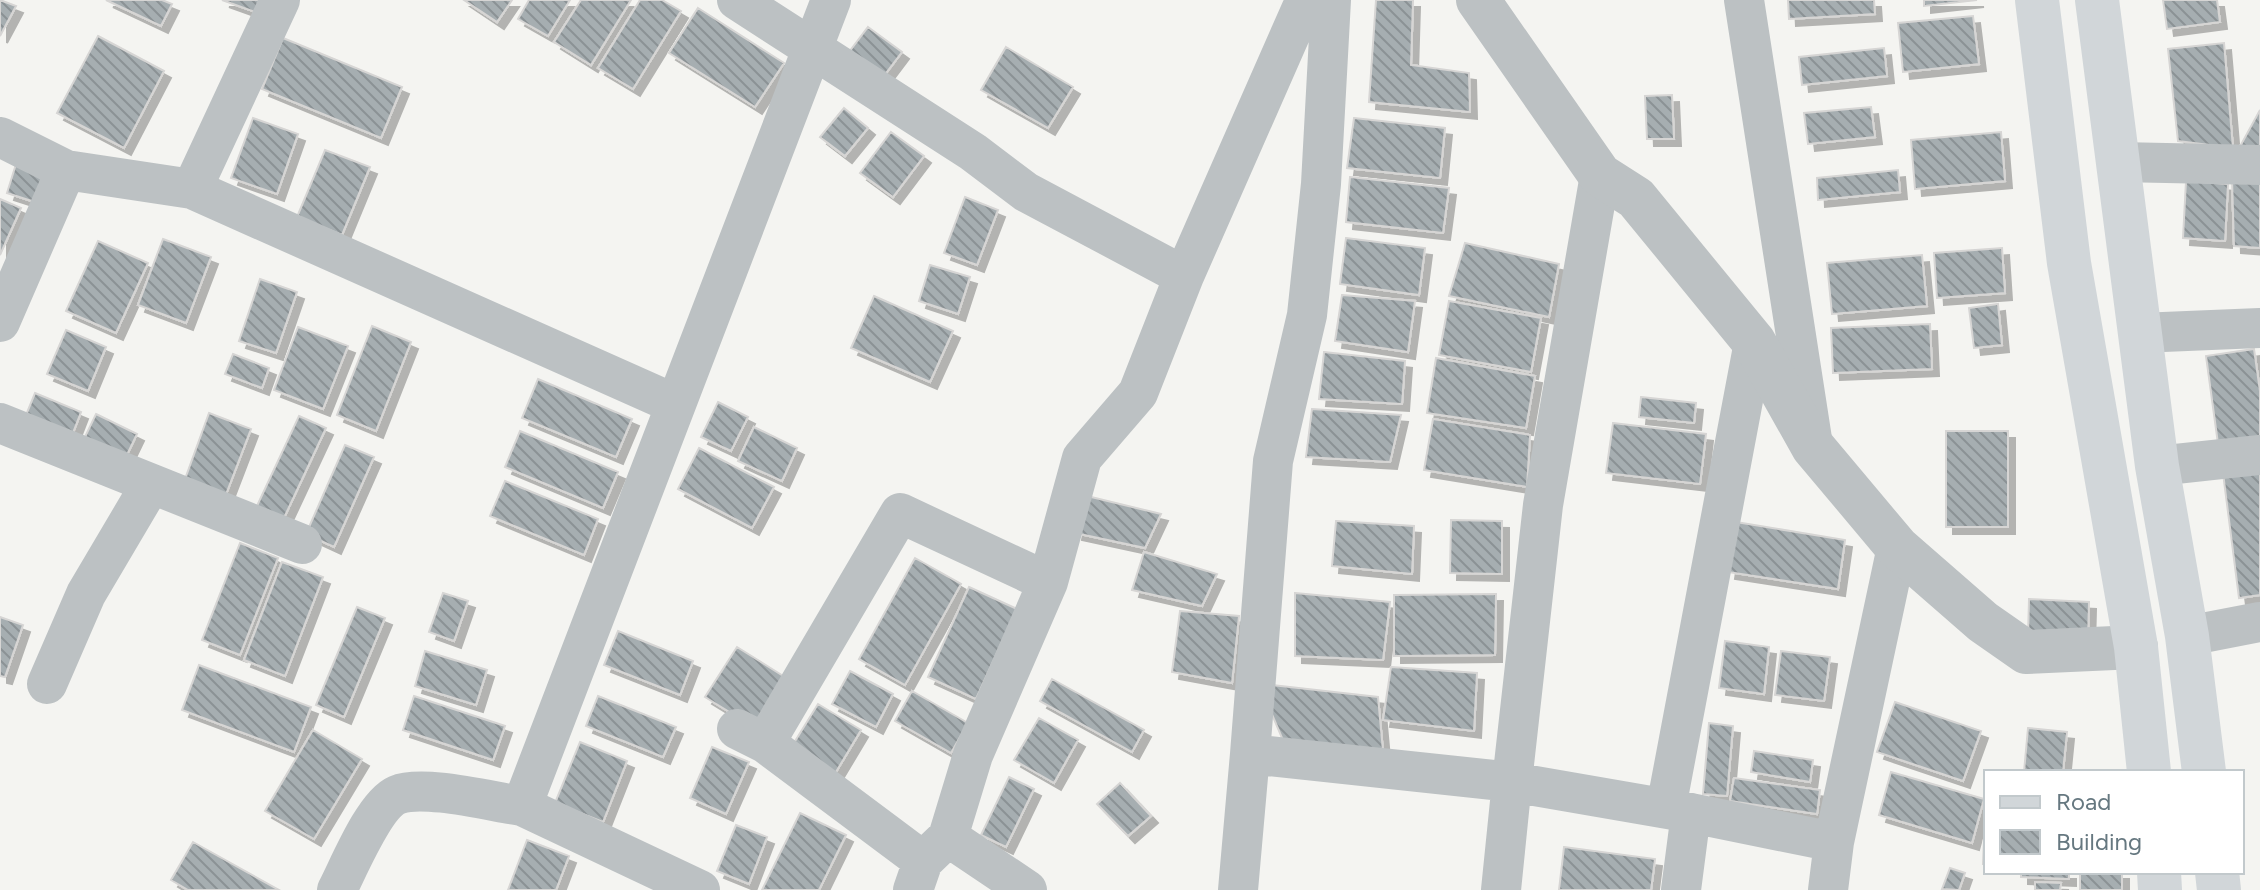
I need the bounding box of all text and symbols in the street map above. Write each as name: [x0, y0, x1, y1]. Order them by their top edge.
legend: [1984, 770, 2244, 874]
text: Road: [2056, 787, 2111, 816]
text: Building: [2056, 827, 2142, 856]

